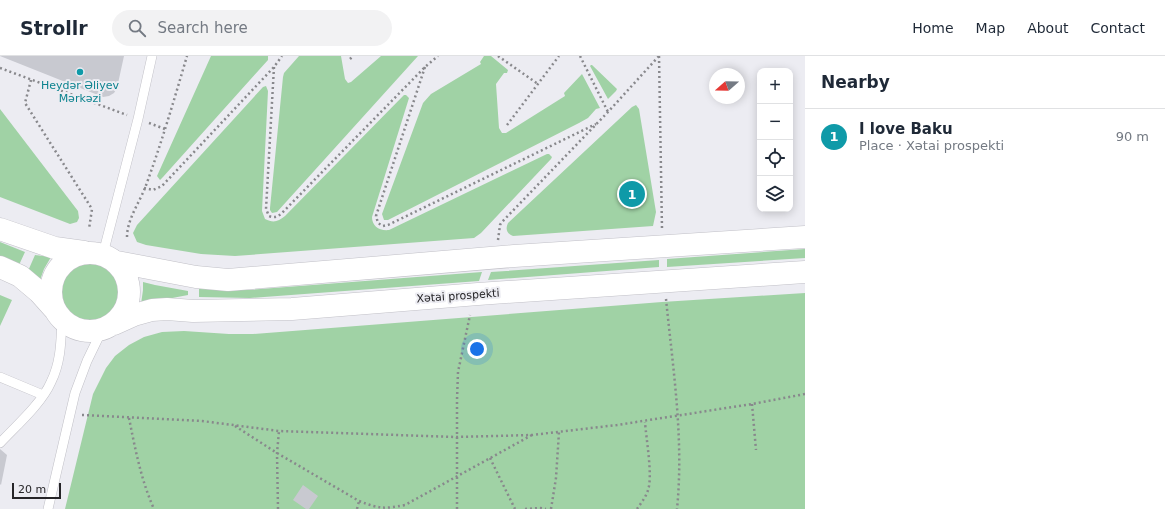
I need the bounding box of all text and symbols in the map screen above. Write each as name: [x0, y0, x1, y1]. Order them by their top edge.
search box: [112, 10, 392, 46]
text: Strollr: [20, 17, 88, 39]
icon: search: [126, 17, 148, 39]
text: Search here: [158, 19, 248, 37]
text: Home: [912, 20, 954, 36]
text: Map: [976, 20, 1005, 36]
text: About: [1027, 20, 1069, 36]
text: Contact: [1091, 20, 1145, 36]
marker: Heydər Əliyev Mərkəzi: [75, 67, 85, 77]
north arrow: [709, 68, 745, 104]
map controls: [757, 68, 793, 212]
button: +: [757, 68, 793, 104]
text: Nearby: [821, 72, 890, 92]
place label: Heydər Əliyev Mərkəzi: [41, 79, 119, 105]
button: −: [757, 104, 793, 140]
text: I love Baku: [859, 120, 953, 138]
text: 1: [829, 129, 839, 144]
text: 90 m: [1116, 129, 1149, 144]
text: Place · Xətai prospekti: [859, 138, 1004, 153]
button: locate: [757, 140, 793, 176]
button: layers: [757, 176, 793, 212]
pin: 1: [619, 179, 645, 209]
street label: Xətai prospekti: [416, 287, 500, 305]
your location: [467, 339, 487, 359]
scale bar: [12, 481, 61, 500]
text: 20 m: [18, 483, 46, 496]

